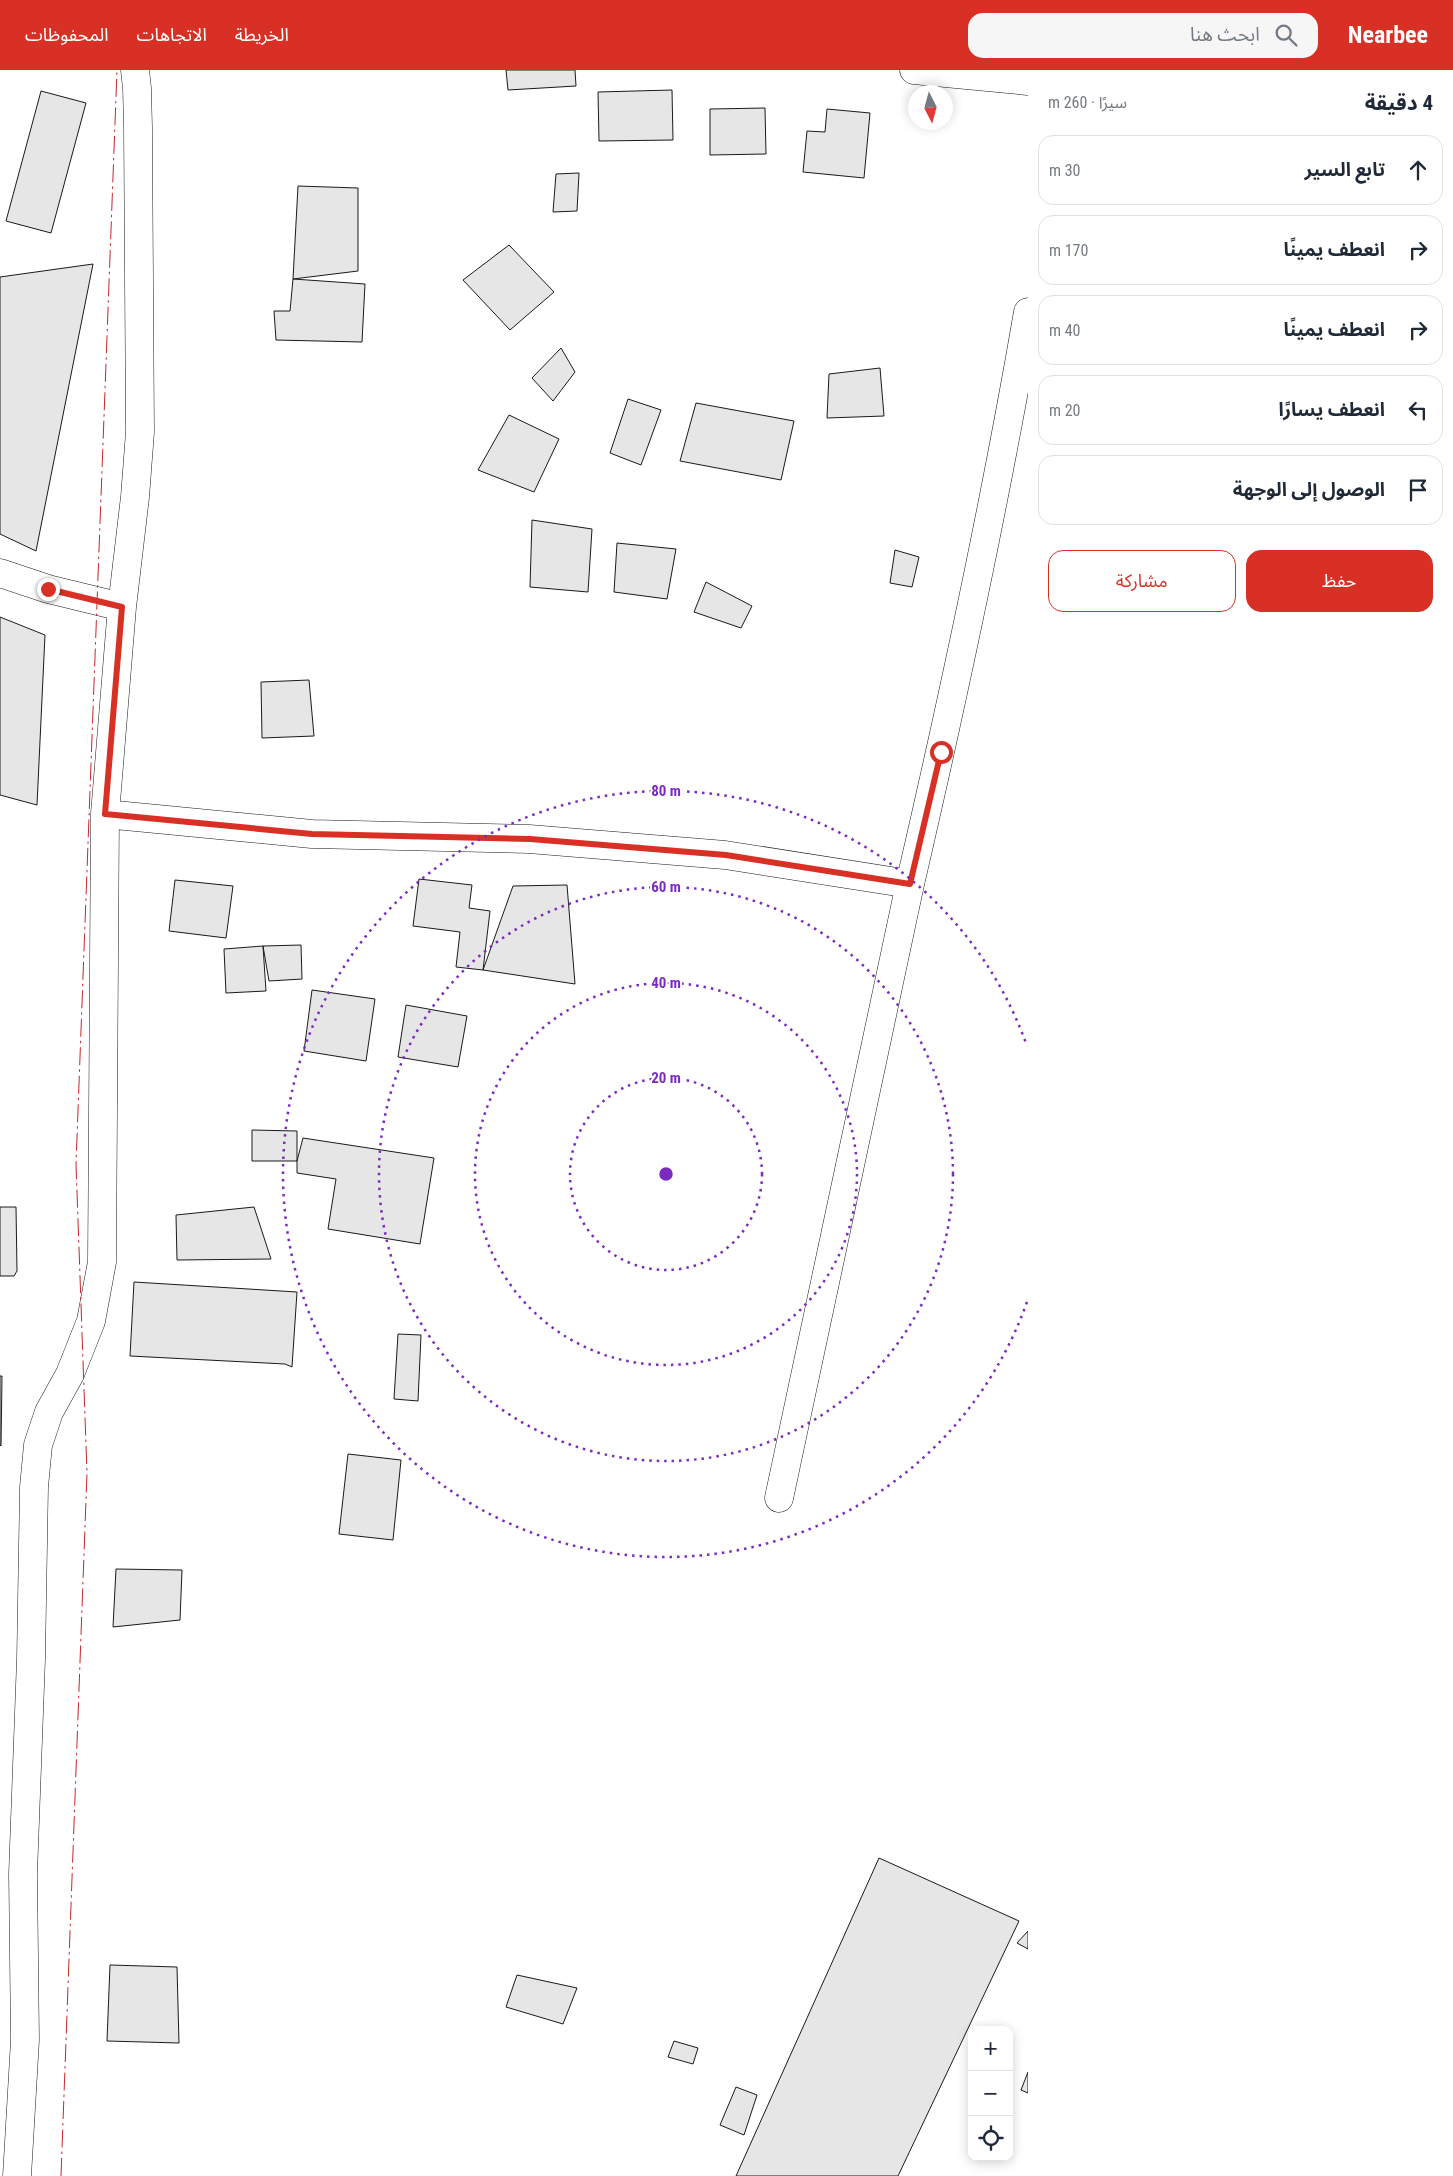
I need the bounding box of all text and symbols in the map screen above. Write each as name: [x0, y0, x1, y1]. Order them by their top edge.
search box: [968, 13, 1318, 58]
icon: search: [1272, 21, 1300, 49]
text: Nearbee: [1348, 21, 1428, 49]
text: ابحث هنا: [1190, 23, 1260, 46]
text: المحفوظات: [25, 24, 109, 45]
text: الاتجاهات: [137, 24, 207, 45]
text: الخريطة: [235, 24, 289, 45]
north arrow: [908, 85, 953, 130]
text: 4 دقيقة: [1365, 91, 1433, 115]
text: سيرًا · 260 m: [1048, 93, 1127, 112]
icon: ahead: [1404, 156, 1432, 184]
text: تابع السير: [1304, 158, 1385, 181]
text: 30 m: [1049, 161, 1081, 180]
icon: right: [1404, 236, 1432, 264]
text: انعطف يمينًا: [1283, 238, 1385, 261]
text: 170 m: [1049, 241, 1088, 260]
icon: right: [1404, 316, 1432, 344]
text: انعطف يمينًا: [1283, 318, 1385, 341]
text: 40 m: [1049, 321, 1081, 340]
icon: left: [1404, 396, 1432, 424]
text: انعطف يسارًا: [1279, 398, 1385, 421]
text: 20 m: [1049, 401, 1081, 420]
icon: arrive: [1404, 476, 1432, 504]
text: الوصول إلى الوجهة: [1233, 478, 1385, 501]
button: مشاركة: [1048, 550, 1236, 612]
button: حفظ: [1246, 550, 1433, 612]
route end: [37, 578, 60, 601]
route start: [930, 741, 953, 764]
text: 80 m: [651, 782, 681, 800]
text: 60 m: [651, 878, 681, 896]
text: 40 m: [651, 974, 681, 992]
text: 20 m: [651, 1069, 681, 1087]
centre of rings: [657, 1165, 675, 1183]
map controls: [968, 2026, 1013, 2161]
button: +: [968, 2026, 1013, 2071]
button: −: [968, 2071, 1013, 2116]
button: locate: [968, 2116, 1013, 2161]

